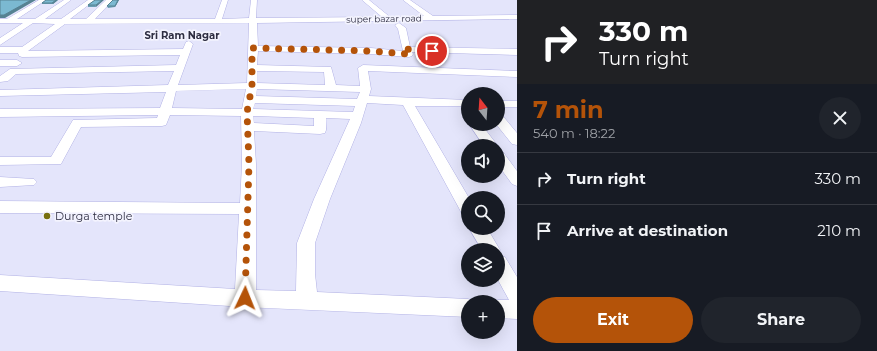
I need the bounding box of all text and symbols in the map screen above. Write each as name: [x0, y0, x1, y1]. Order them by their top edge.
street label: super bazar road: [346, 12, 422, 25]
text: 330 m: [599, 14, 688, 48]
icon: right: [533, 16, 585, 68]
district label: Sri Ram Nagar: [144, 29, 220, 42]
pin: [415, 34, 449, 68]
icon: arrive: [421, 40, 443, 62]
text: Turn right: [599, 48, 689, 70]
north arrow: [461, 87, 505, 131]
map controls: [461, 87, 505, 339]
text: 7 min: [533, 95, 604, 124]
button: close: [819, 97, 861, 139]
text: 540 m · 18:22: [533, 125, 615, 141]
button: sound: [461, 139, 505, 183]
icon: right: [533, 168, 555, 190]
text: Turn right: [567, 169, 646, 188]
text: 330 m: [814, 169, 861, 188]
button: search: [461, 191, 505, 235]
place label: Durga temple: [55, 209, 133, 223]
marker: Durga temple: [42, 211, 52, 221]
icon: arrive: [533, 220, 555, 242]
text: Arrive at destination: [567, 221, 728, 240]
text: 210 m: [817, 221, 861, 240]
button: layers: [461, 243, 505, 287]
position arrow: [224, 277, 266, 319]
button: +: [461, 295, 505, 339]
button: Exit: [533, 297, 693, 343]
button: Share: [701, 297, 861, 343]

